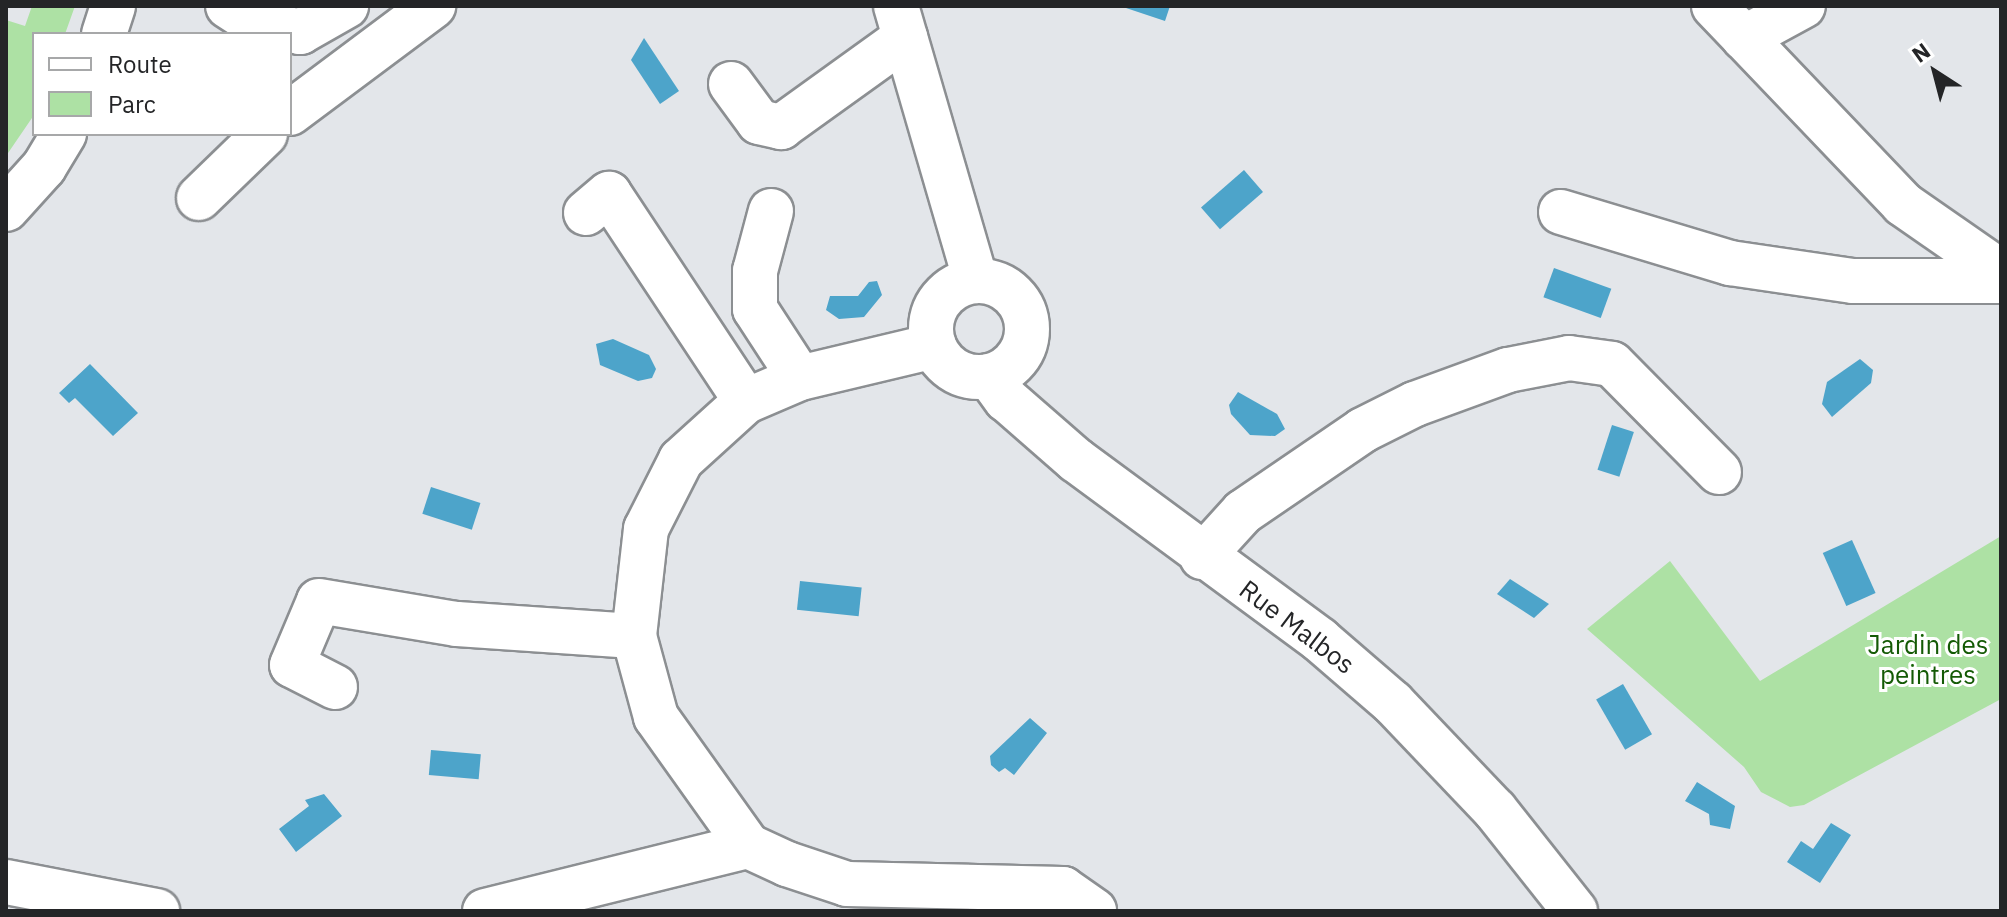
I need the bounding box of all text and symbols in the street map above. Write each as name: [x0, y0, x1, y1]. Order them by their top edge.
legend: [32, 32, 292, 136]
north arrow: [1895, 32, 1975, 112]
text: N: [1906, 36, 1936, 69]
text: Route: [108, 48, 172, 80]
text: Parc: [108, 88, 156, 120]
street label: Rue Malbos: [1233, 574, 1361, 680]
park label: Jardin des peintres: [1867, 629, 1989, 690]

